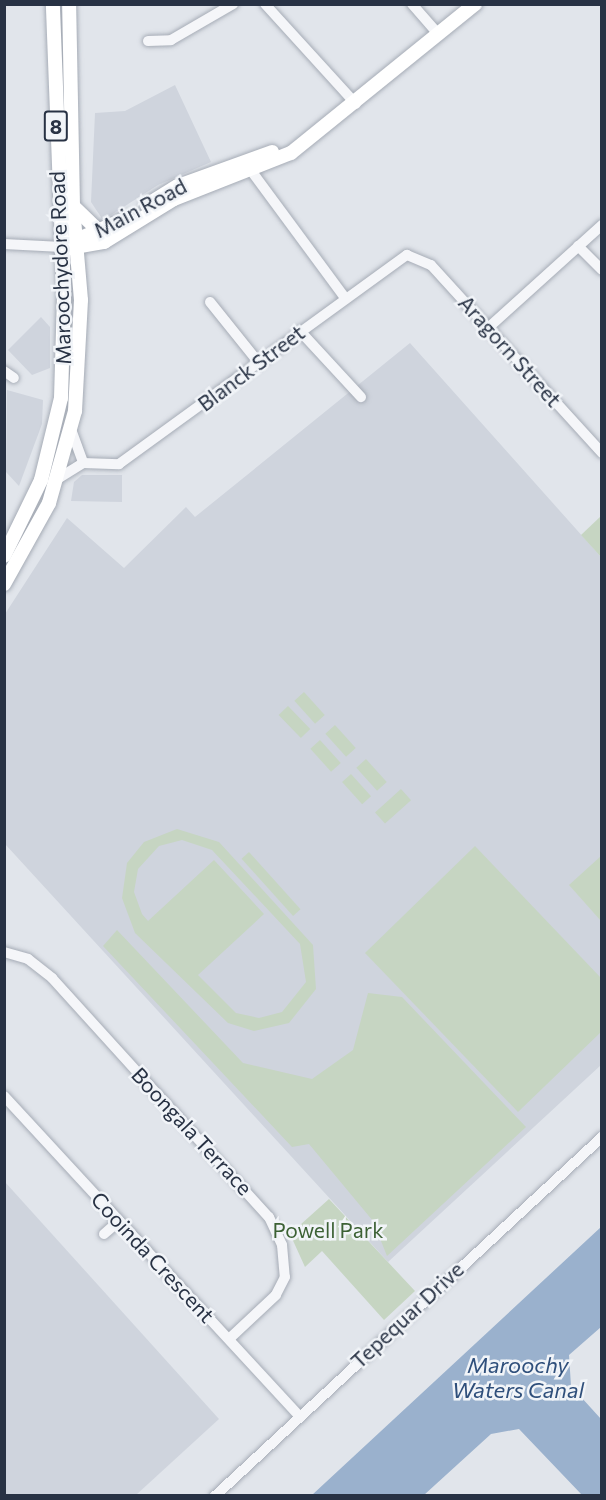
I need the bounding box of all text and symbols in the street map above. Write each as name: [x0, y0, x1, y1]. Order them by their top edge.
road number: 8: [42, 109, 70, 143]
street label: Maroochydore Road: [44, 171, 76, 365]
street label: Main Road: [89, 173, 191, 243]
street label: Aragorn Street: [453, 290, 567, 412]
street label: Blanck Street: [193, 320, 309, 416]
street label: Boongala Terrace: [126, 1062, 258, 1200]
street label: Cooinda Crescent: [86, 1187, 220, 1327]
park label: Powell Park: [272, 1217, 384, 1243]
street label: Tepequar Drive: [346, 1256, 468, 1374]
water label: Maroochy Waters Canal: [452, 1351, 584, 1402]

